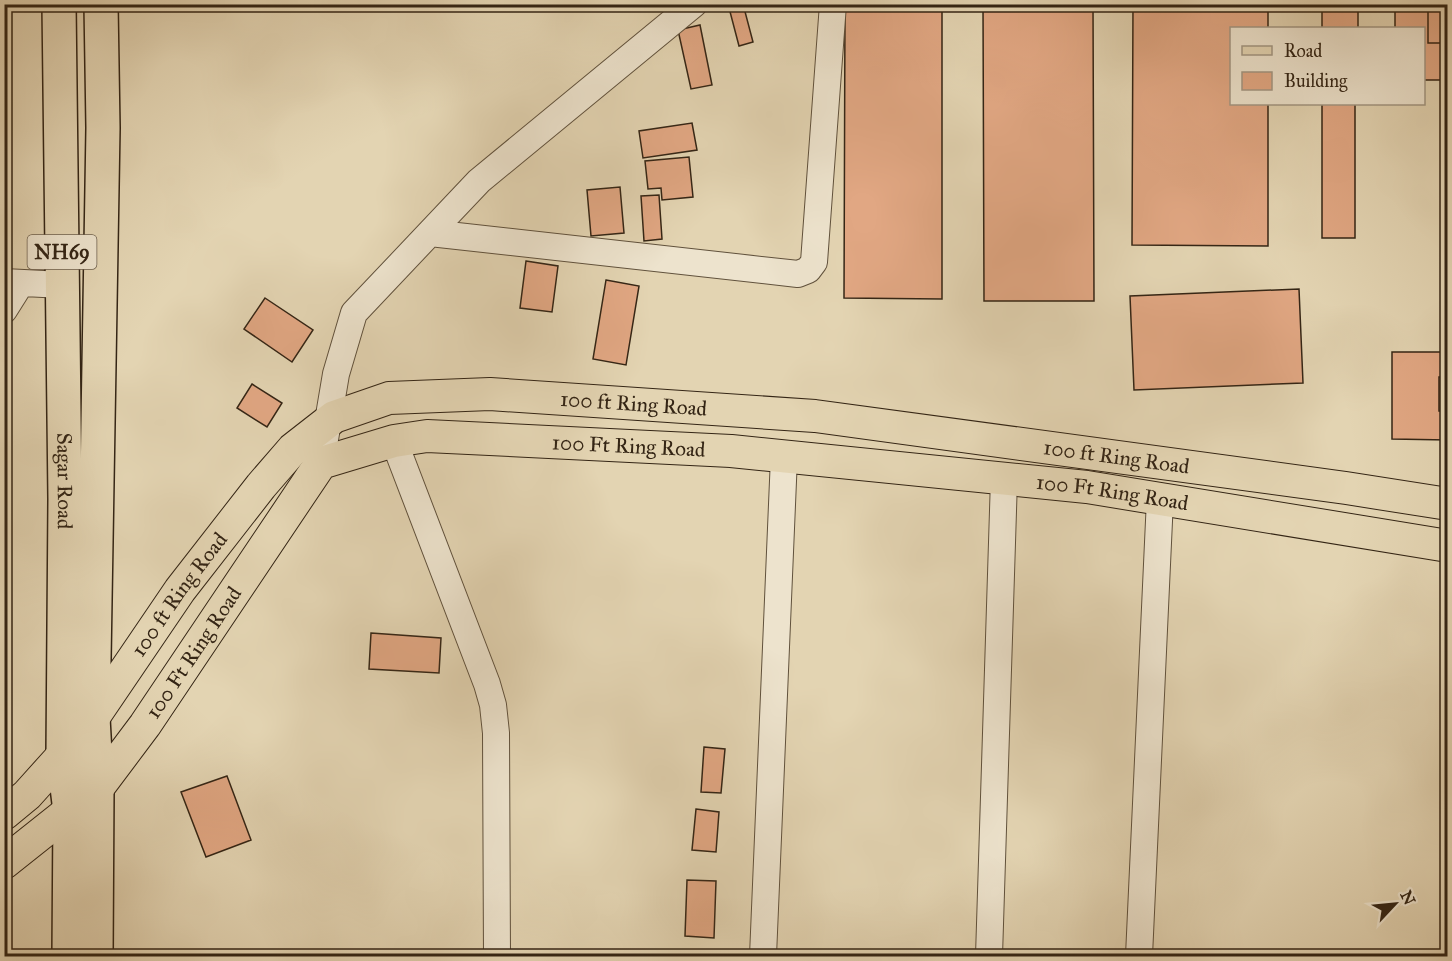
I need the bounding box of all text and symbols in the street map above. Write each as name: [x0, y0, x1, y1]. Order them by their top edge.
legend: [1230, 27, 1425, 105]
text: Road: [1284, 40, 1322, 62]
text: Building: [1284, 70, 1348, 93]
road number: NH69: [28, 235, 97, 269]
street label: 100 ft Ring Road: [559, 386, 708, 422]
street label: 100 Ft Ring Road: [551, 429, 707, 463]
street label: Sagar Road: [51, 432, 78, 530]
street label: 100 ft Ring Road: [1042, 434, 1192, 480]
street label: 100 Ft Ring Road: [1035, 469, 1191, 516]
street label: 100 ft Ring Road: [126, 527, 233, 662]
street label: 100 Ft Ring Road: [140, 581, 247, 724]
north arrow: [1365, 874, 1425, 934]
text: N: [1397, 887, 1420, 908]

